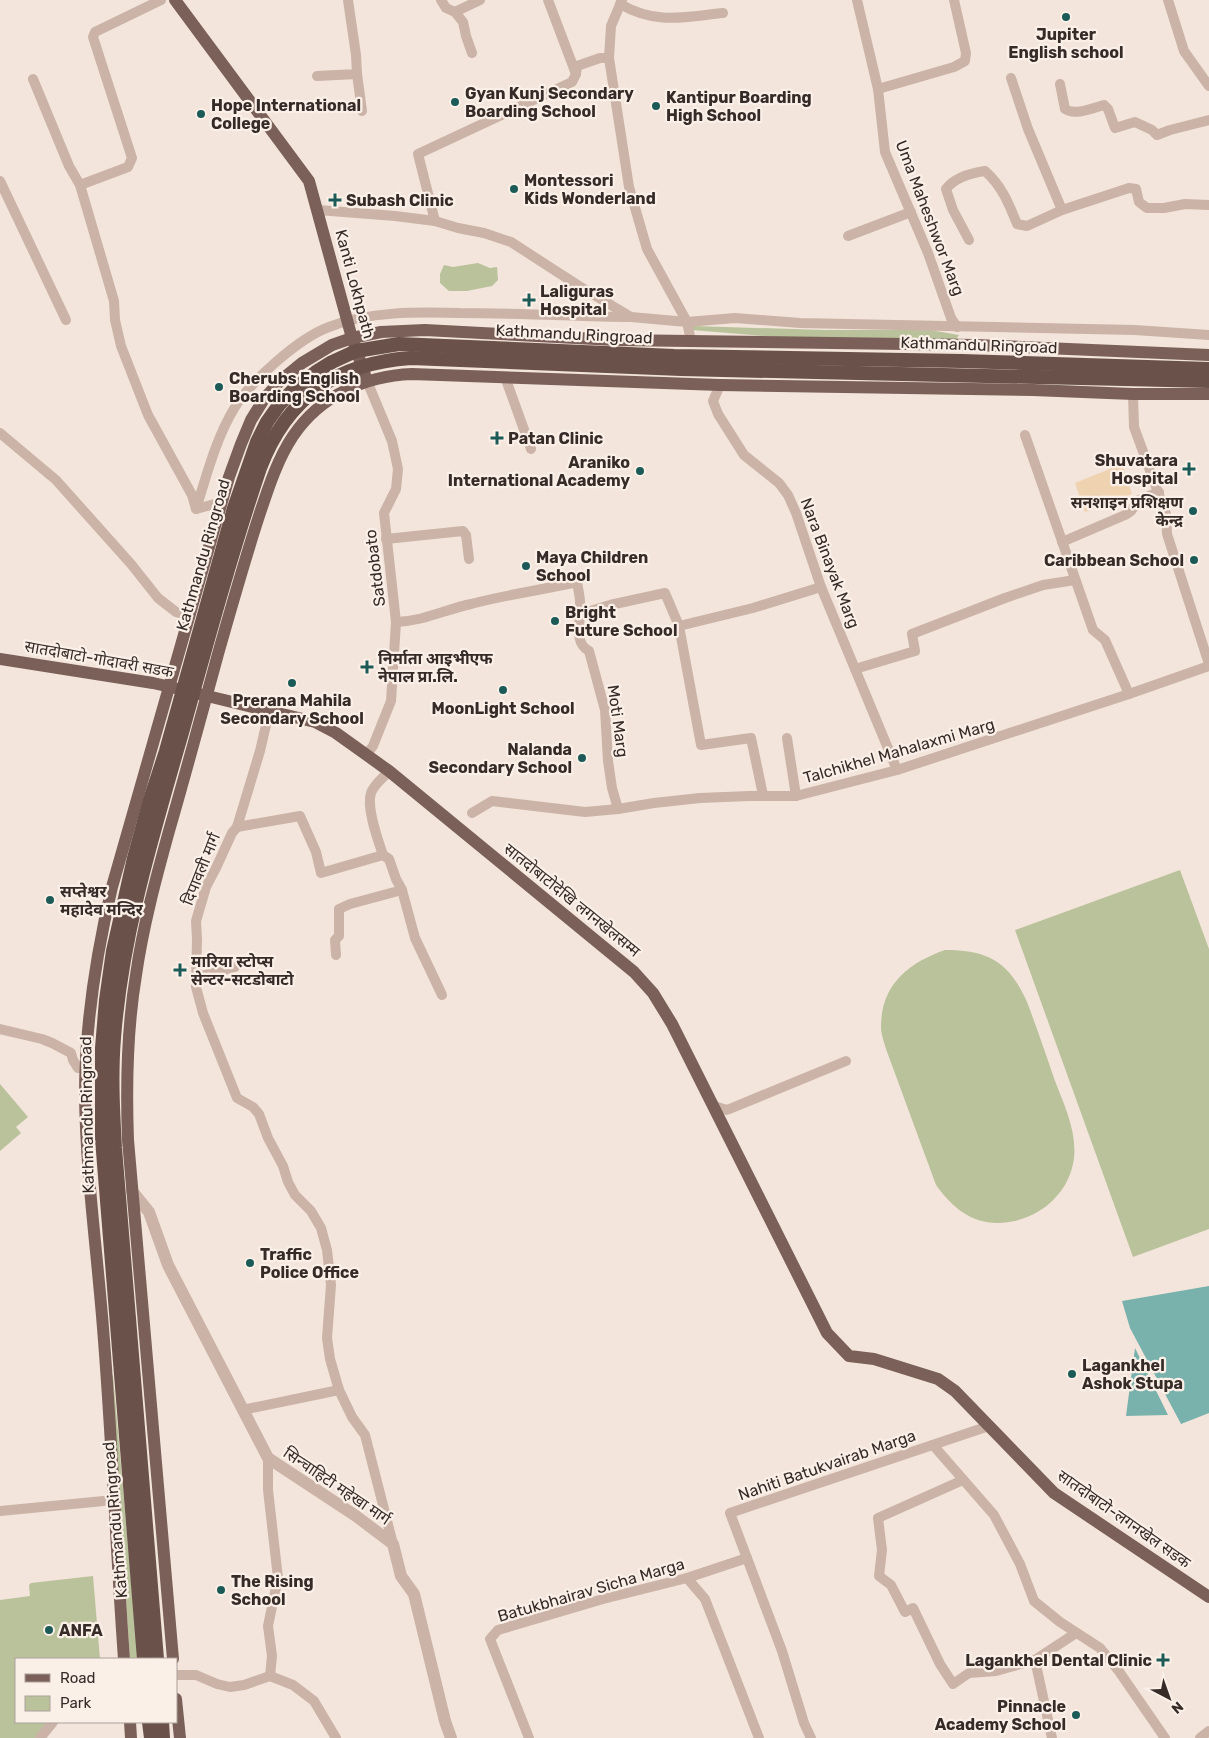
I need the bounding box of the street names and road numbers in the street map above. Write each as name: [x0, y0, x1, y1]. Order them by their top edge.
street label: Uma Maheshwor Marg: [892, 138, 968, 298]
street label: Kanti Lokhpath: [331, 227, 379, 341]
street label: Kathmandu Ringroad: [495, 320, 653, 348]
street label: Kathmandu Ringroad: [900, 333, 1058, 357]
street label: Kathmandu Ringroad: [172, 477, 234, 633]
street label: Nara Binayak Marg: [796, 495, 864, 631]
street label: Satdobato: [361, 528, 389, 608]
street label: सातदोबाटो-गोदावरी सडक: [23, 637, 176, 682]
street label: Moti Marg: [604, 684, 632, 758]
street label: Talchikhel Mahalaxmi Marg: [801, 715, 997, 787]
street label: दिपावली मार्ग: [178, 829, 224, 908]
street label: सातदोबाटोदेखि लगनखेलसम्म: [500, 839, 644, 961]
street label: Kathmandu Ringroad: [76, 1036, 98, 1194]
street label: Nahiti Batukvairab Marga: [736, 1426, 918, 1504]
street label: Kathmandu Ringroad: [99, 1441, 131, 1599]
street label: सिन्चाहिटी महेखा मार्ग: [280, 1443, 395, 1529]
street label: सातदोबाटो-लगनखेल सडक: [1054, 1466, 1195, 1573]
street label: Batukbhairav Sicha Marga: [495, 1554, 687, 1626]

